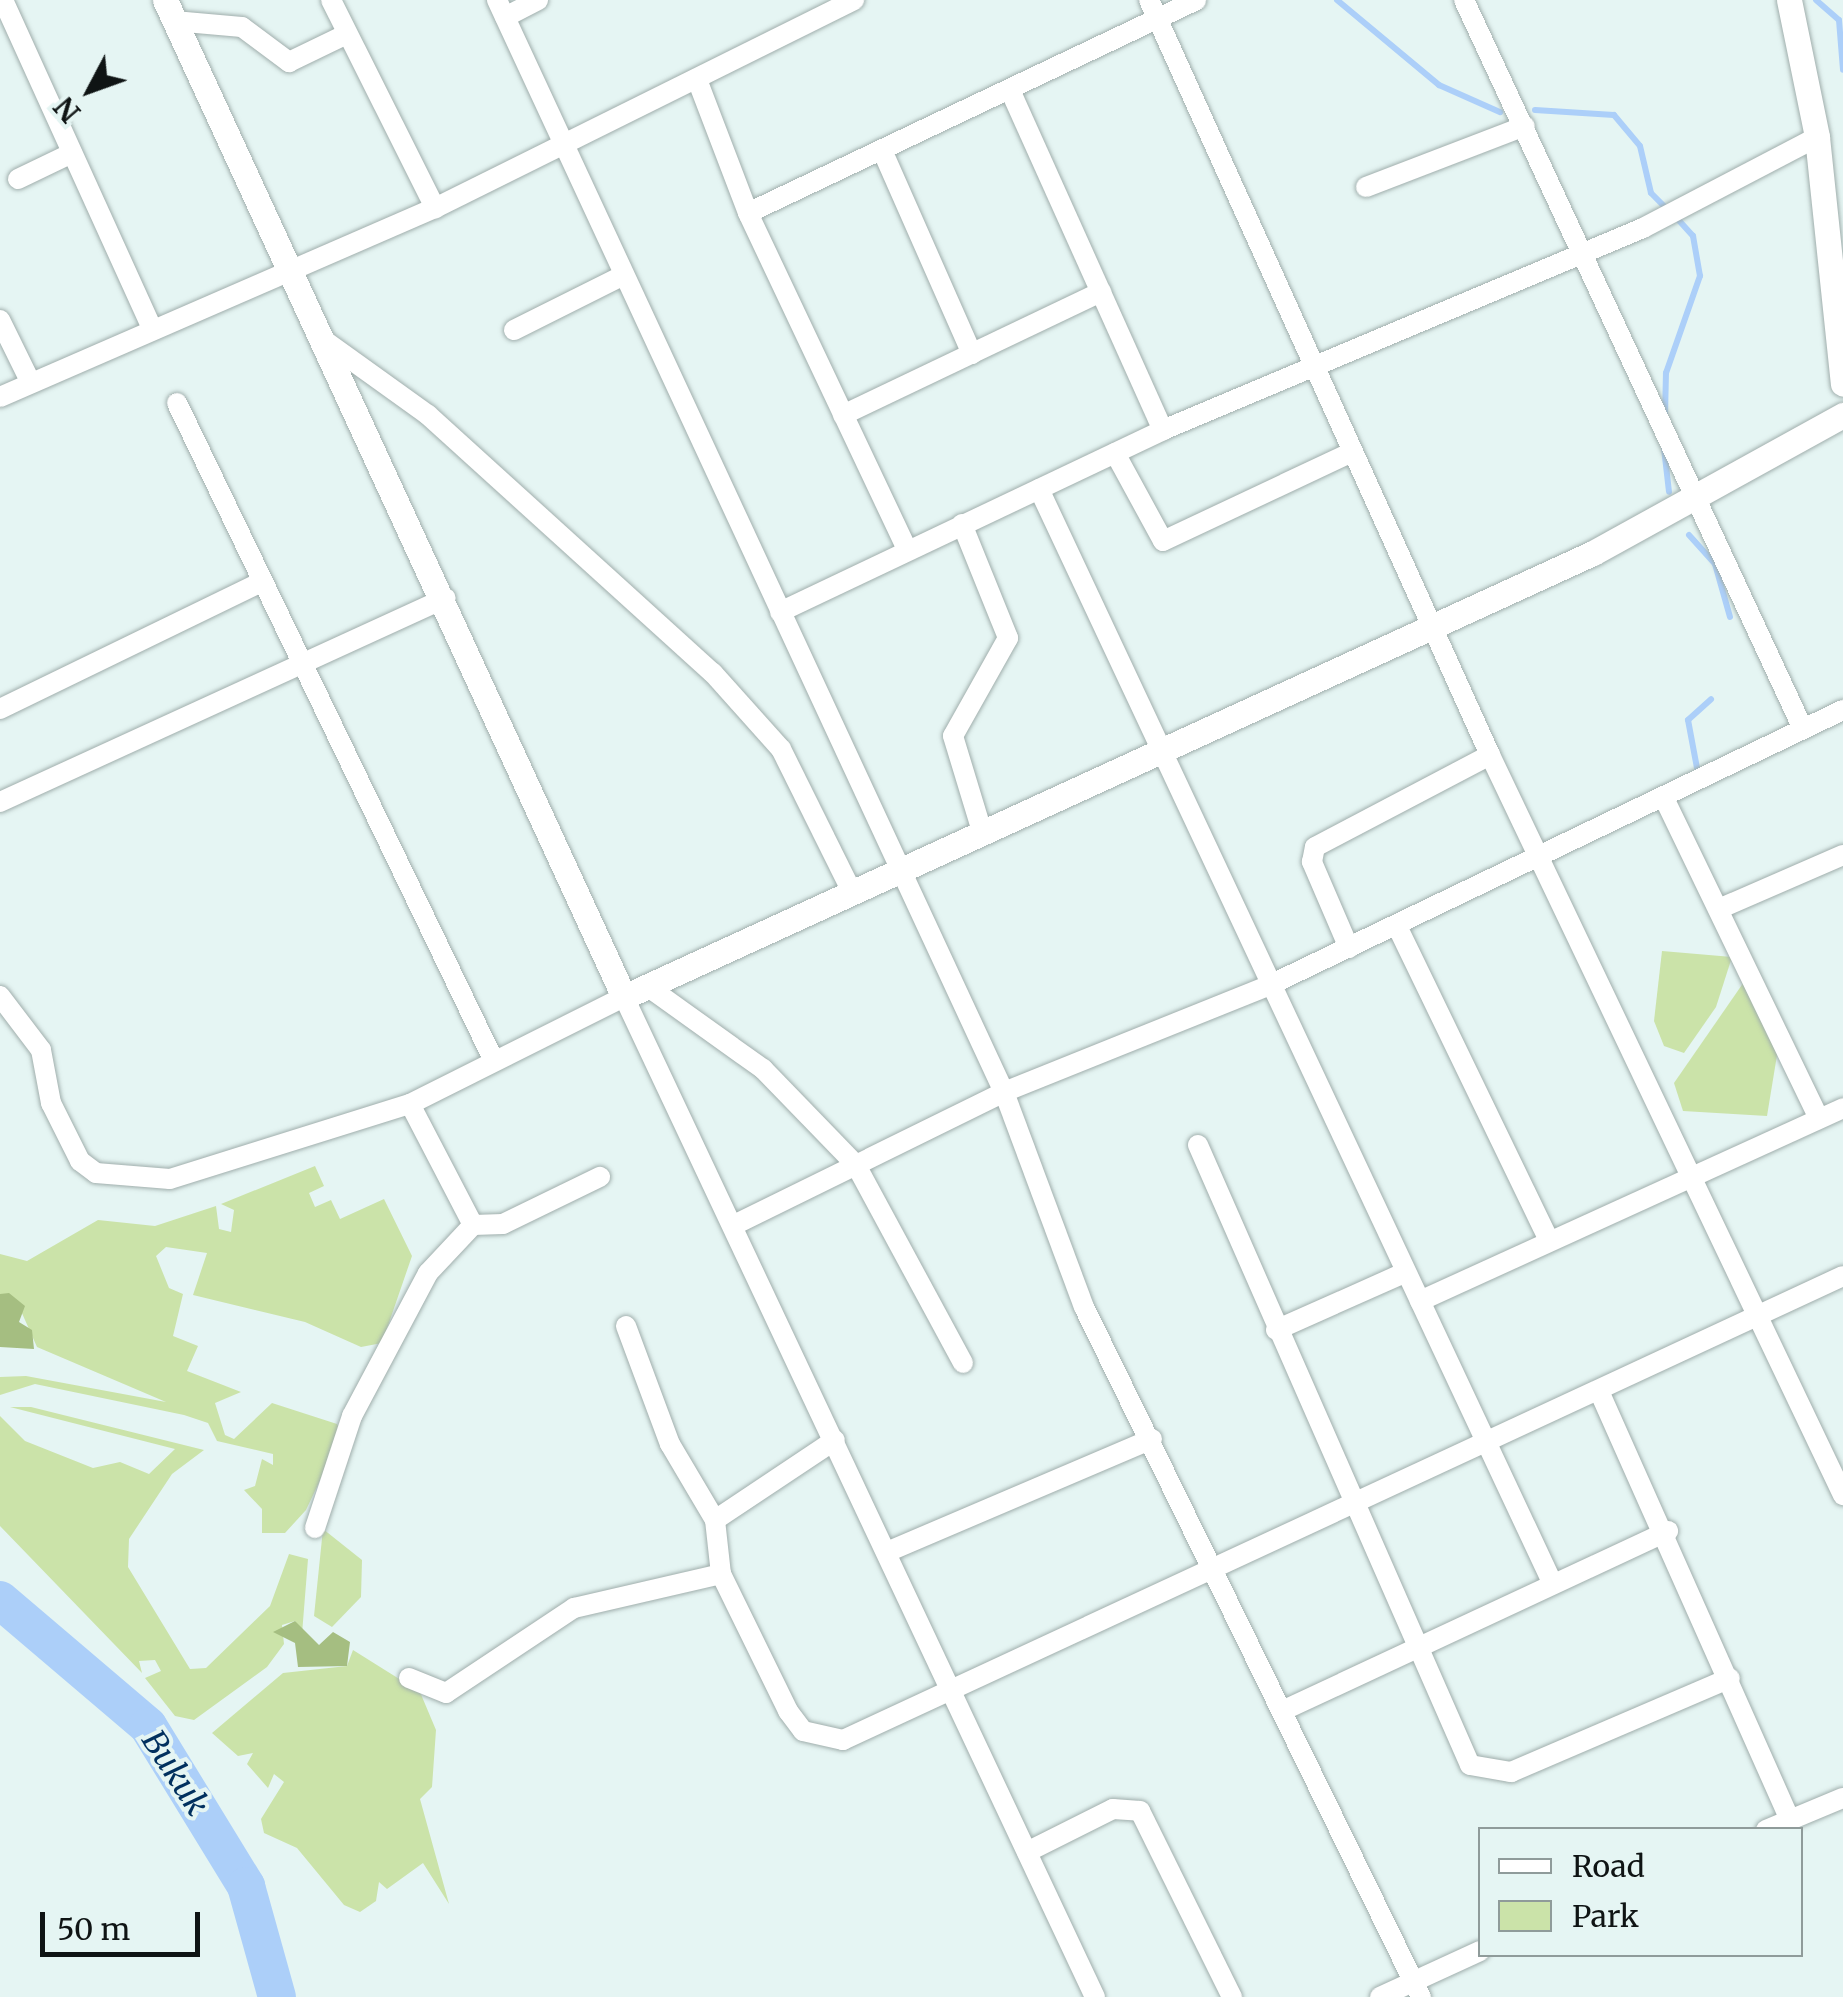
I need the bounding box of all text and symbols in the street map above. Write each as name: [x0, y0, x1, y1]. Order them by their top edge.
north arrow: [40, 40, 140, 140]
text: N: [47, 90, 88, 130]
water label: Bukuk: [134, 1724, 216, 1822]
legend: [1478, 1827, 1803, 1957]
text: Road: [1572, 1847, 1645, 1885]
scale bar: [45, 1892, 205, 1954]
text: Park: [1572, 1897, 1639, 1935]
text: 50 m: [57, 1910, 130, 1948]

